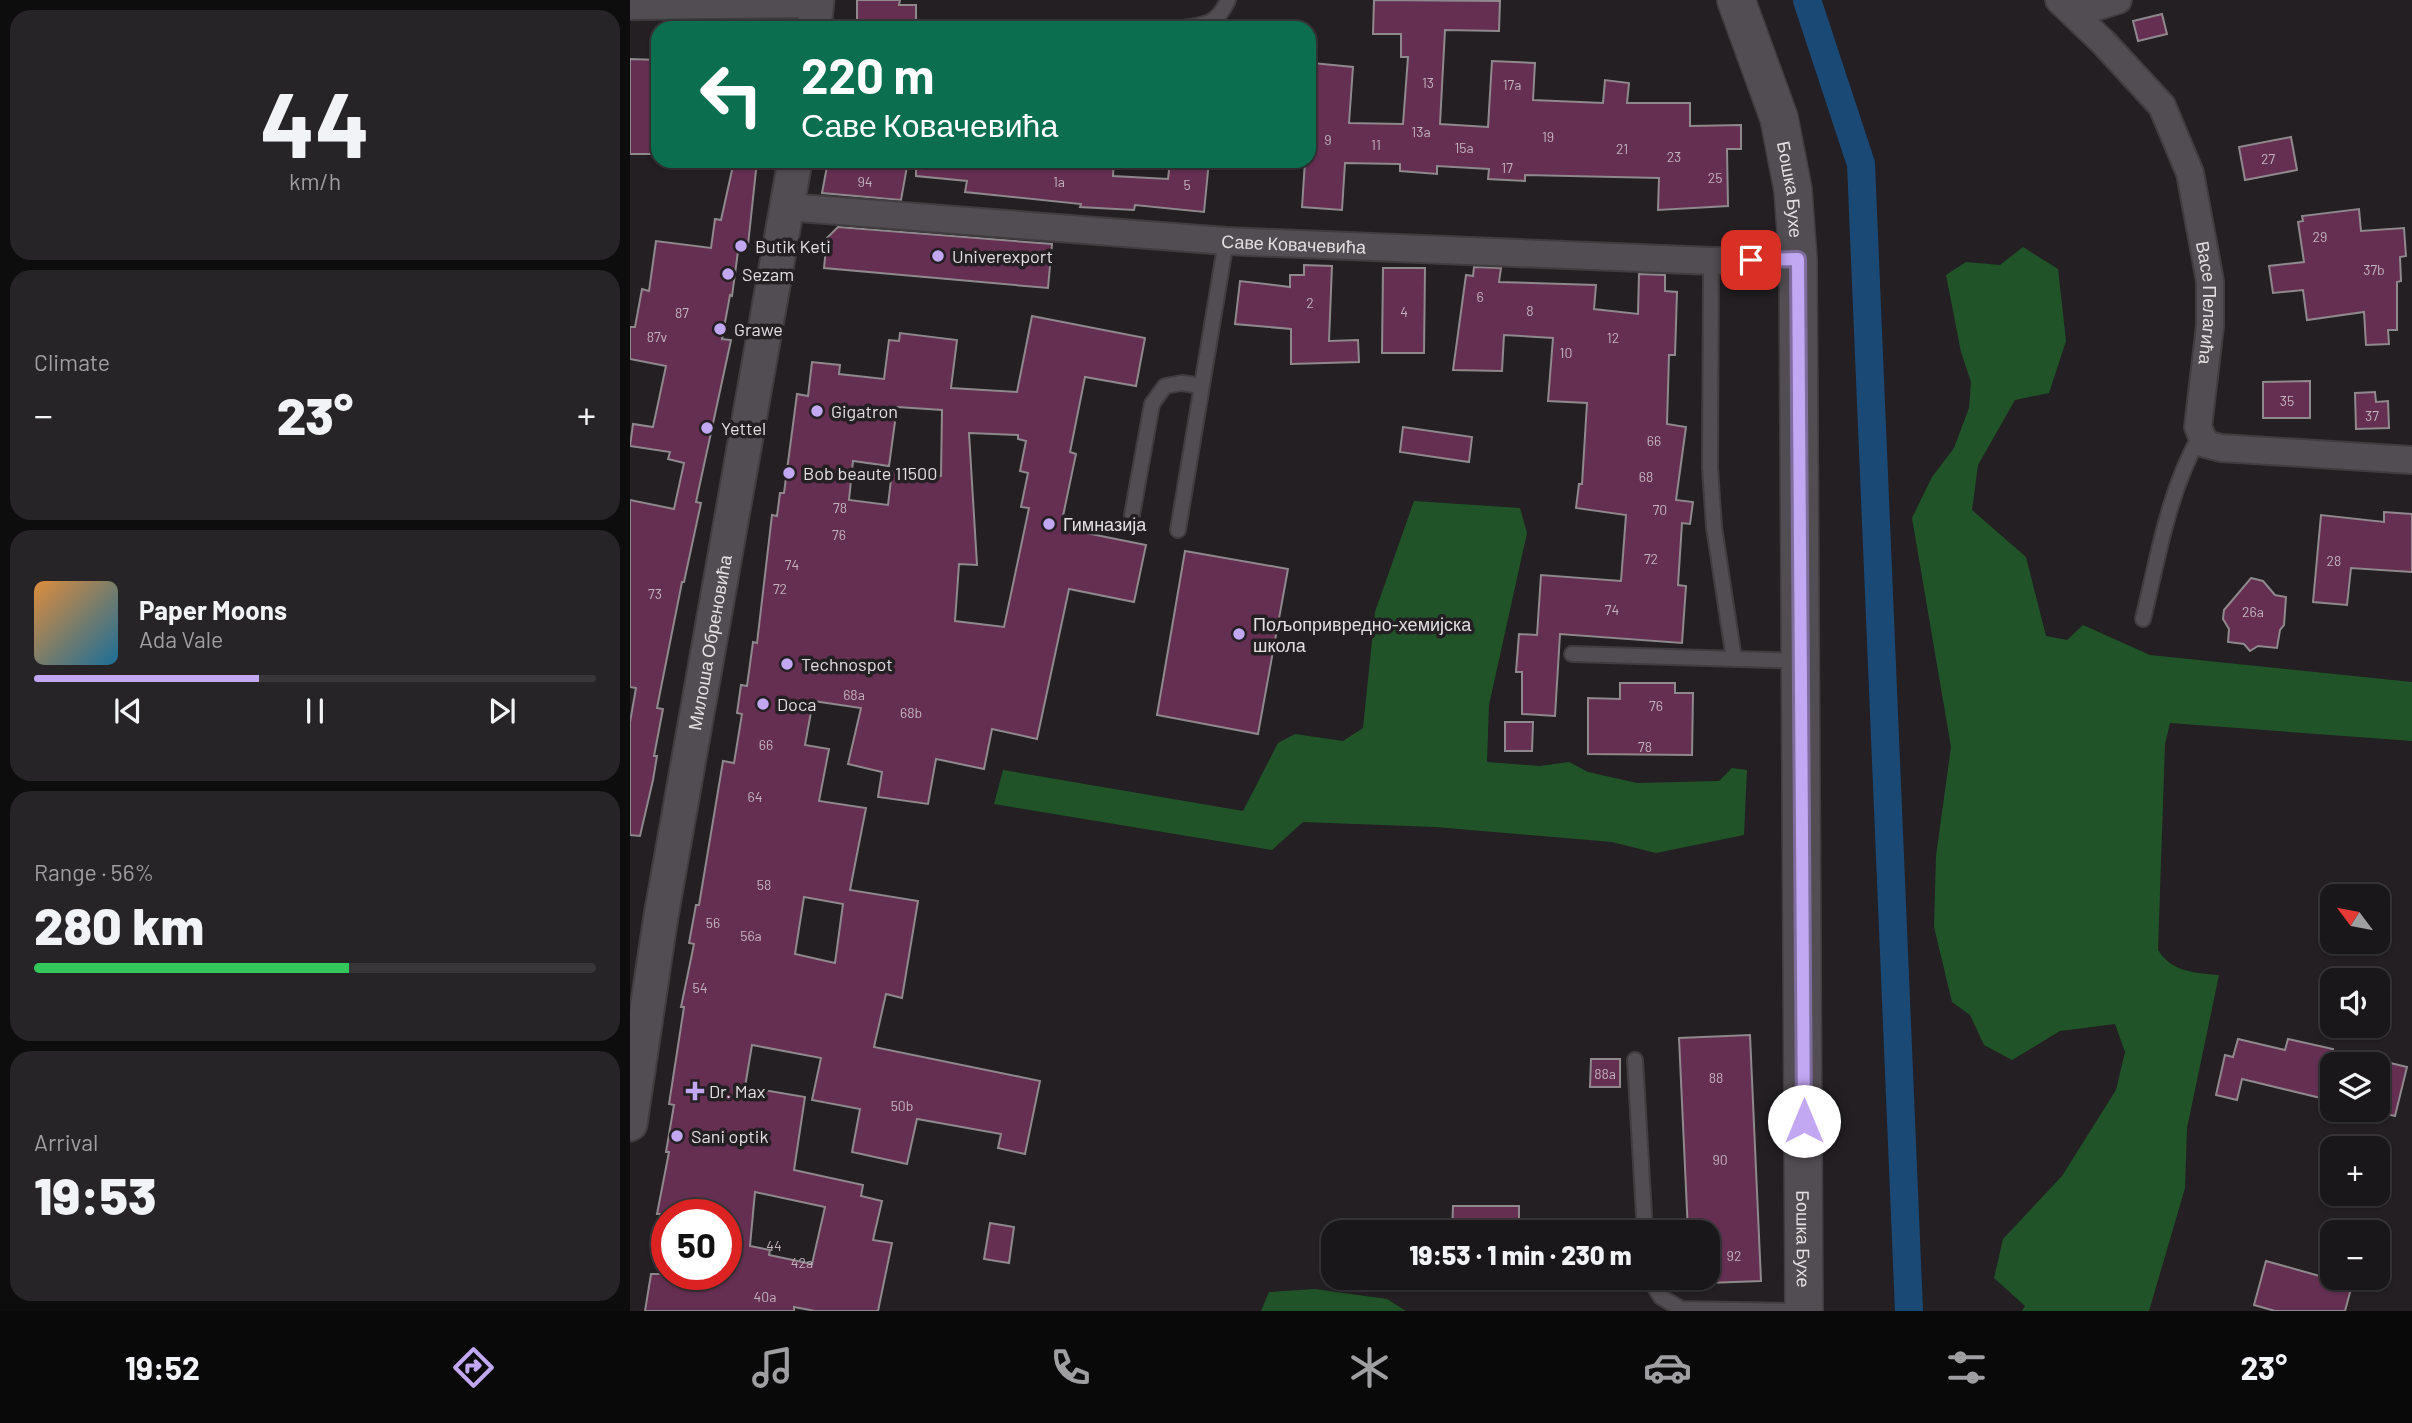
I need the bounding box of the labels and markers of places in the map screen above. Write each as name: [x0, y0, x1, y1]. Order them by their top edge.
pin: [1721, 230, 1781, 290]
place label: Butik Keti: [755, 235, 831, 257]
marker: Butik Keti: [733, 238, 749, 254]
place label: Univerexport: [952, 245, 1053, 267]
marker: Univerexport: [930, 248, 946, 264]
place label: Sezam: [742, 263, 794, 285]
marker: Sezam: [720, 266, 736, 282]
place label: Grawe: [734, 318, 783, 340]
marker: Grawe: [712, 321, 728, 337]
place label: Gigatron: [831, 400, 898, 422]
marker: Gigatron: [809, 403, 825, 419]
place label: Yettel: [721, 417, 766, 439]
marker: Yettel: [699, 420, 715, 436]
place label: Bob beaute 11500: [803, 462, 937, 484]
marker: Bob beaute 11500: [781, 465, 797, 481]
place label: Гимназија: [1063, 513, 1147, 535]
marker: Гимназија: [1041, 516, 1057, 532]
place label: Пољопривредно-хемијска школа: [1253, 613, 1472, 656]
marker: Пољопривредно-хемијска школа: [1231, 626, 1247, 642]
place label: Technospot: [801, 653, 893, 675]
marker: Technospot: [779, 656, 795, 672]
place label: Doca: [777, 693, 817, 715]
marker: Doca: [755, 696, 771, 712]
place label: Dr. Max: [709, 1080, 766, 1102]
marker: Dr. Max: [687, 1083, 703, 1099]
place label: Sani optik: [691, 1125, 768, 1147]
marker: Sani optik: [669, 1128, 685, 1144]

